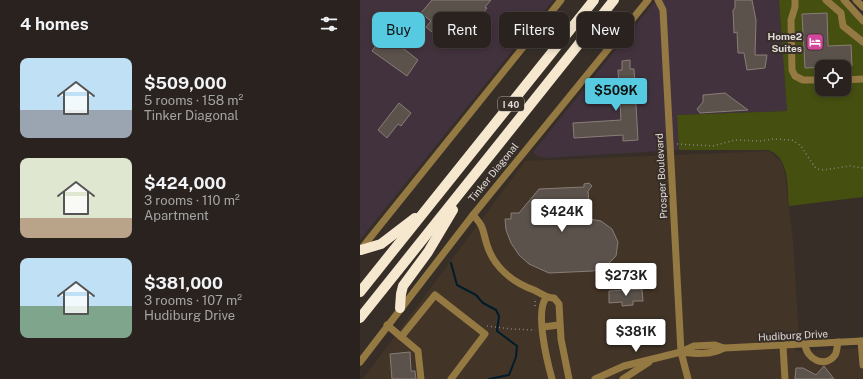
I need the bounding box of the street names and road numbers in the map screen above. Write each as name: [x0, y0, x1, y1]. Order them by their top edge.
road number: I 40: [498, 97, 524, 111]
street label: Prosper Boulevard: [653, 133, 669, 219]
street label: Tinker Diagonal: [465, 140, 521, 204]
street label: Hudiburg Drive: [758, 327, 829, 343]

